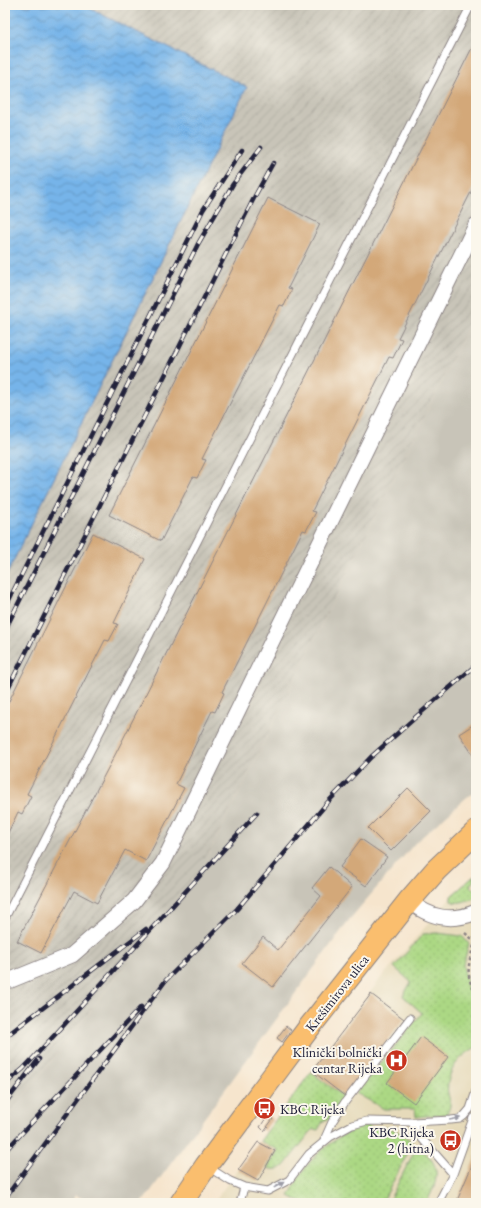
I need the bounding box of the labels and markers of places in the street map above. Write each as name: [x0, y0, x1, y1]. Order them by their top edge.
place label: Klinički bolnički centar Rijeka: [293, 1043, 383, 1077]
hospital icon: Klinički bolnički centar Rijeka: [384, 1047, 410, 1073]
bus stop icon: KBC Rijeka: [252, 1096, 278, 1122]
place label: KBC Rijeka: [280, 1100, 345, 1118]
place label: KBC Rijeka 2 (hitna): [369, 1123, 434, 1157]
bus stop icon: KBC Rijeka 2 (hitna): [437, 1127, 463, 1153]

